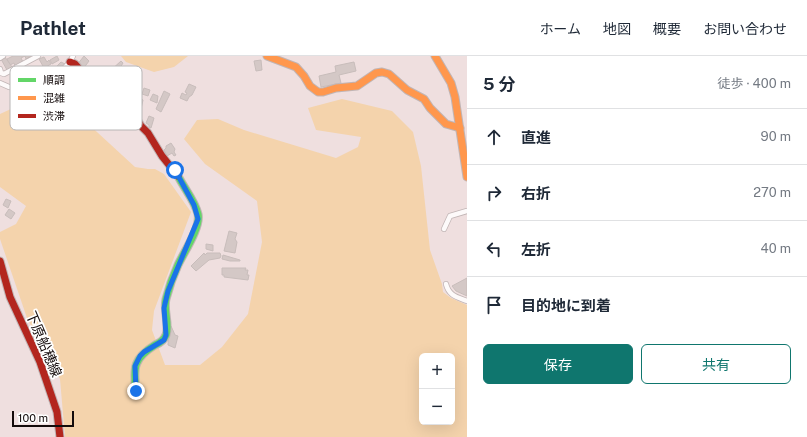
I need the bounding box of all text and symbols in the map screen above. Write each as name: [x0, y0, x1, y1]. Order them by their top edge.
text: Pathlet: [20, 17, 86, 39]
text: ホーム: [539, 21, 581, 37]
text: 地図: [603, 21, 631, 37]
text: 概要: [653, 21, 681, 37]
text: お問い合わせ: [703, 21, 787, 37]
legend: [10, 66, 142, 130]
text: 順調: [43, 74, 65, 86]
text: 5 分: [483, 74, 515, 94]
text: 徒歩 · 400 m: [717, 76, 791, 91]
text: 混雑: [43, 92, 65, 104]
text: 渋滞: [43, 110, 65, 122]
icon: ahead: [483, 126, 505, 148]
text: 直進: [521, 129, 551, 146]
text: 90 m: [761, 129, 791, 144]
route start: [166, 161, 184, 179]
icon: right: [483, 182, 505, 204]
text: 右折: [521, 185, 551, 202]
text: 270 m: [753, 185, 791, 200]
icon: left: [483, 238, 505, 260]
text: 左折: [521, 241, 551, 258]
text: 40 m: [760, 241, 791, 256]
icon: arrive: [483, 294, 505, 316]
text: 目的地に到着: [521, 297, 611, 314]
street label: 下原船穂線: [23, 309, 65, 379]
button: 保存: [483, 344, 633, 384]
button: 共有: [641, 344, 791, 384]
map controls: [419, 353, 455, 425]
button: +: [419, 353, 455, 389]
route end: [127, 382, 145, 400]
button: −: [419, 389, 455, 425]
scale bar: [12, 409, 74, 428]
text: 100 m: [18, 412, 48, 424]

